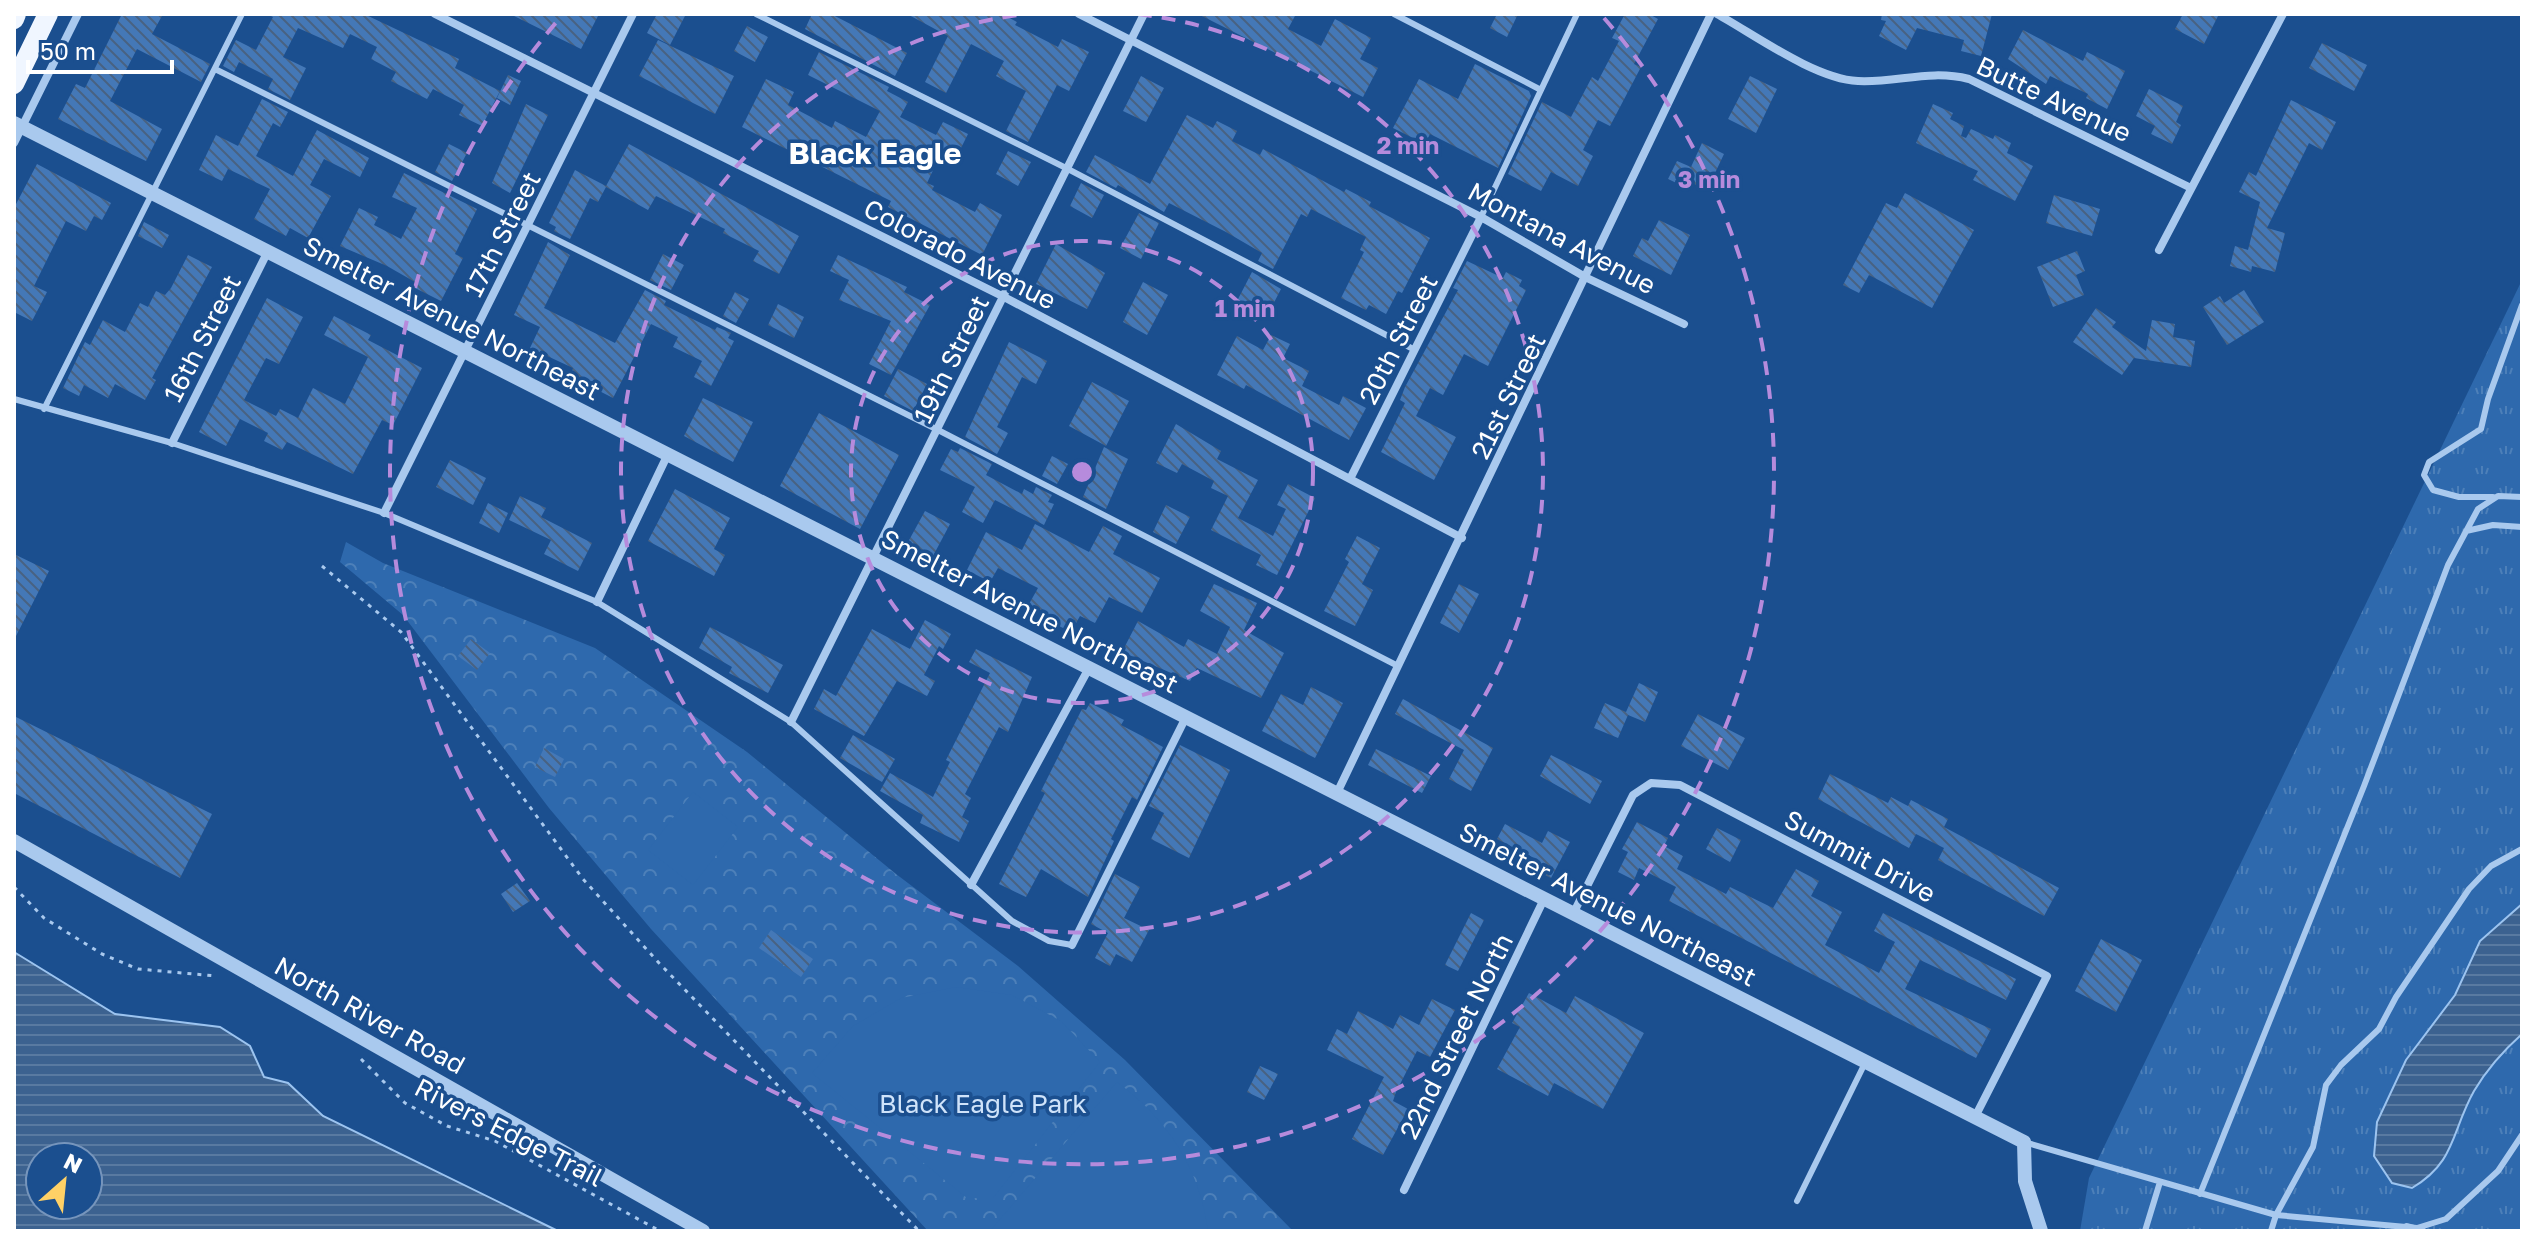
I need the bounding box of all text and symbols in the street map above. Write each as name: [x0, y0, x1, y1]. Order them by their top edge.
scale bar: [28, 24, 172, 74]
text: 50 m: [40, 36, 96, 65]
street label: Butte Avenue: [1972, 50, 2136, 148]
text: 2 min: [1377, 130, 1439, 159]
district label: Black Eagle: [789, 135, 961, 171]
text: 3 min: [1678, 164, 1740, 193]
street label: 17th Street: [457, 166, 547, 302]
street label: Montana Avenue: [1463, 176, 1661, 300]
street label: Colorado Avenue: [859, 192, 1061, 316]
street label: Smelter Avenue Northeast: [298, 229, 606, 407]
street label: 16th Street: [157, 269, 247, 407]
street label: 20th Street: [1352, 269, 1444, 409]
street label: 19th Street: [907, 290, 995, 428]
text: 1 min: [1215, 293, 1275, 322]
street label: 21st Street: [1464, 328, 1552, 464]
centre of rings: [1068, 458, 1096, 486]
street label: Smelter Avenue Northeast: [876, 522, 1184, 700]
street label: Summit Drive: [1779, 803, 1941, 909]
street label: Smelter Avenue Northeast: [1454, 815, 1762, 993]
street label: 22nd Street North: [1393, 928, 1519, 1144]
street label: North River Road: [269, 950, 471, 1080]
street label: Rivers Edge Trail: [410, 1071, 608, 1193]
park label: Black Eagle Park: [879, 1088, 1087, 1119]
north arrow: [24, 1141, 104, 1221]
text: N: [60, 1147, 87, 1179]

